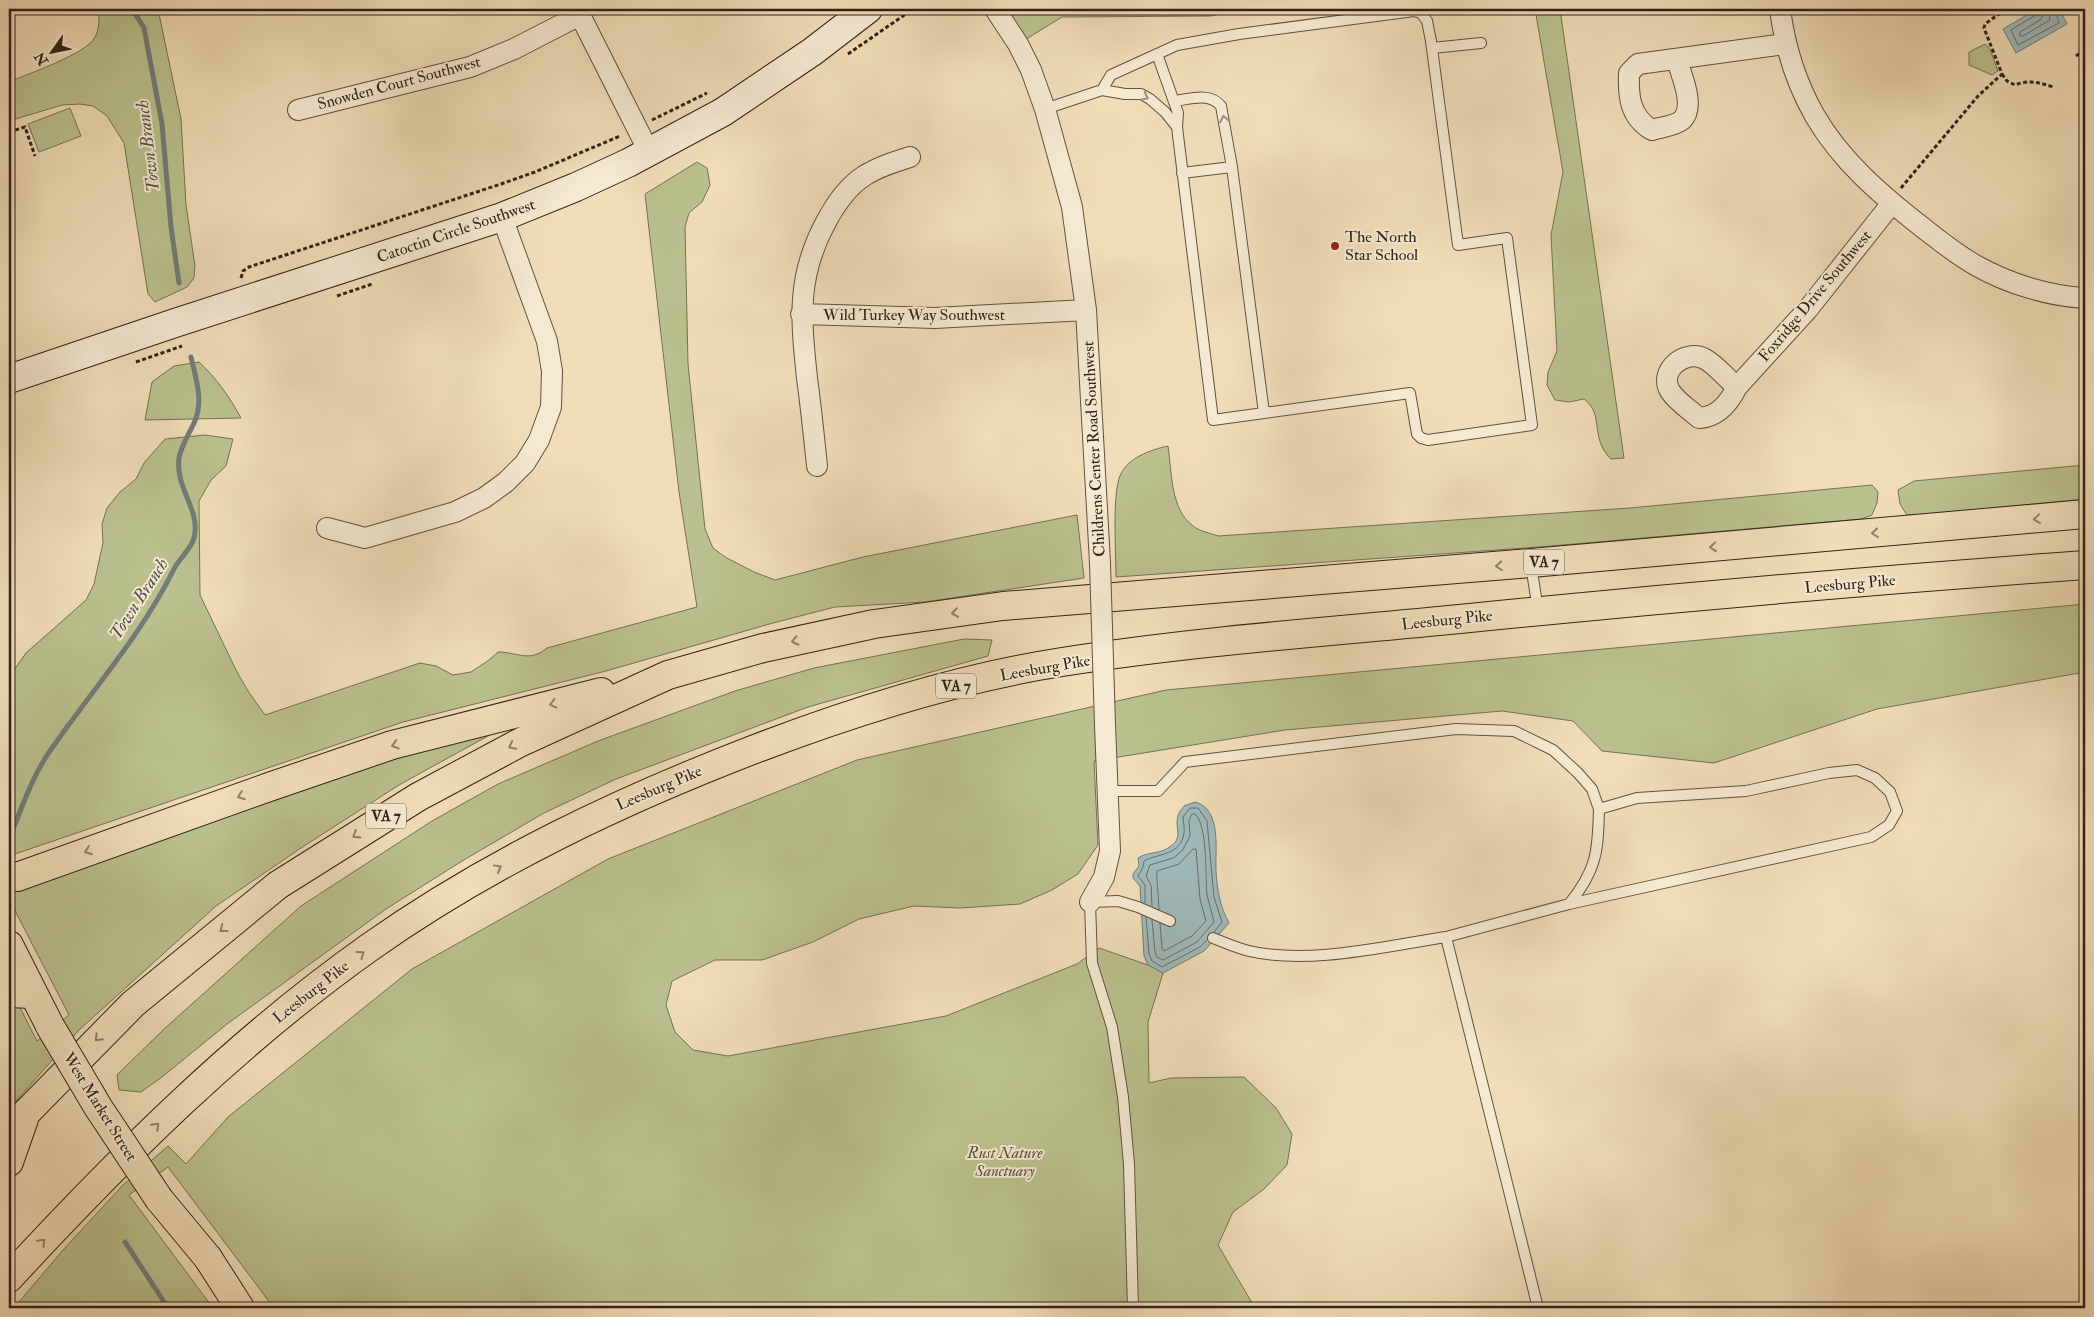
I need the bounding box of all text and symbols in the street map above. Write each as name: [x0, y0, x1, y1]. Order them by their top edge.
north arrow: [28, 28, 78, 78]
text: N: [31, 49, 53, 70]
street label: Snowden Court Southwest: [315, 52, 483, 114]
one-way arrow: [1140, 91, 1149, 102]
water label: Town Branch: [131, 99, 165, 193]
one-way arrow: [1219, 115, 1230, 124]
street label: Catoctin Circle Southwest: [374, 194, 538, 268]
street label: Foxridge Drive Southwest: [1754, 226, 1876, 366]
place label: The North Star School: [1345, 227, 1418, 265]
marker: The North Star School: [1329, 240, 1341, 252]
street label: Wild Turkey Way Southwest: [822, 305, 1005, 325]
street label: Childrens Center Road Southwest: [1078, 341, 1110, 557]
one-way arrow: [2032, 513, 2040, 524]
one-way arrow: [1871, 528, 1879, 539]
one-way arrow: [1709, 542, 1717, 553]
road number: VA 7: [1524, 550, 1564, 574]
water label: Town Branch: [104, 554, 174, 644]
one-way arrow: [1495, 560, 1503, 571]
street label: Leesburg Pike: [1804, 570, 1897, 598]
street label: Leesburg Pike: [1401, 605, 1494, 635]
one-way arrow: [951, 607, 959, 618]
one-way arrow: [790, 635, 799, 646]
street label: Leesburg Pike: [998, 650, 1092, 686]
road number: VA 7: [936, 674, 976, 698]
one-way arrow: [548, 698, 557, 709]
one-way arrow: [392, 739, 400, 749]
one-way arrow: [509, 740, 518, 750]
street label: Leesburg Pike: [613, 761, 705, 815]
one-way arrow: [238, 791, 246, 801]
road number: VA 7: [366, 804, 406, 828]
one-way arrow: [352, 829, 361, 839]
one-way arrow: [85, 845, 93, 855]
one-way arrow: [493, 864, 502, 874]
one-way arrow: [220, 923, 229, 931]
one-way arrow: [355, 951, 364, 960]
street label: Leesburg Pike: [269, 956, 353, 1028]
one-way arrow: [95, 1033, 104, 1042]
street label: West Market Street: [58, 1048, 142, 1165]
one-way arrow: [151, 1123, 160, 1132]
park label: Rust Nature Sanctuary: [966, 1143, 1043, 1181]
one-way arrow: [36, 1238, 45, 1247]

